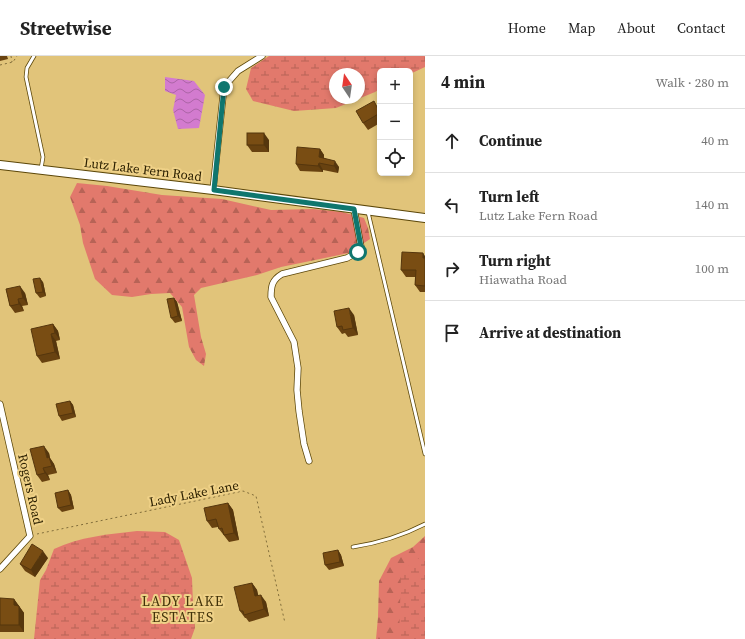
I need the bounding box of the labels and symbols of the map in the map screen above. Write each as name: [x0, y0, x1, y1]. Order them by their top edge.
north arrow: [329, 68, 365, 104]
route end: [215, 78, 233, 96]
street label: Lutz Lake Fern Road: [83, 154, 203, 185]
route start: [349, 243, 367, 261]
street label: Rogers Road: [14, 452, 47, 527]
street label: Lady Lake Lane: [148, 476, 241, 511]
district label: LADY LAKE ESTATES: [142, 591, 224, 627]

